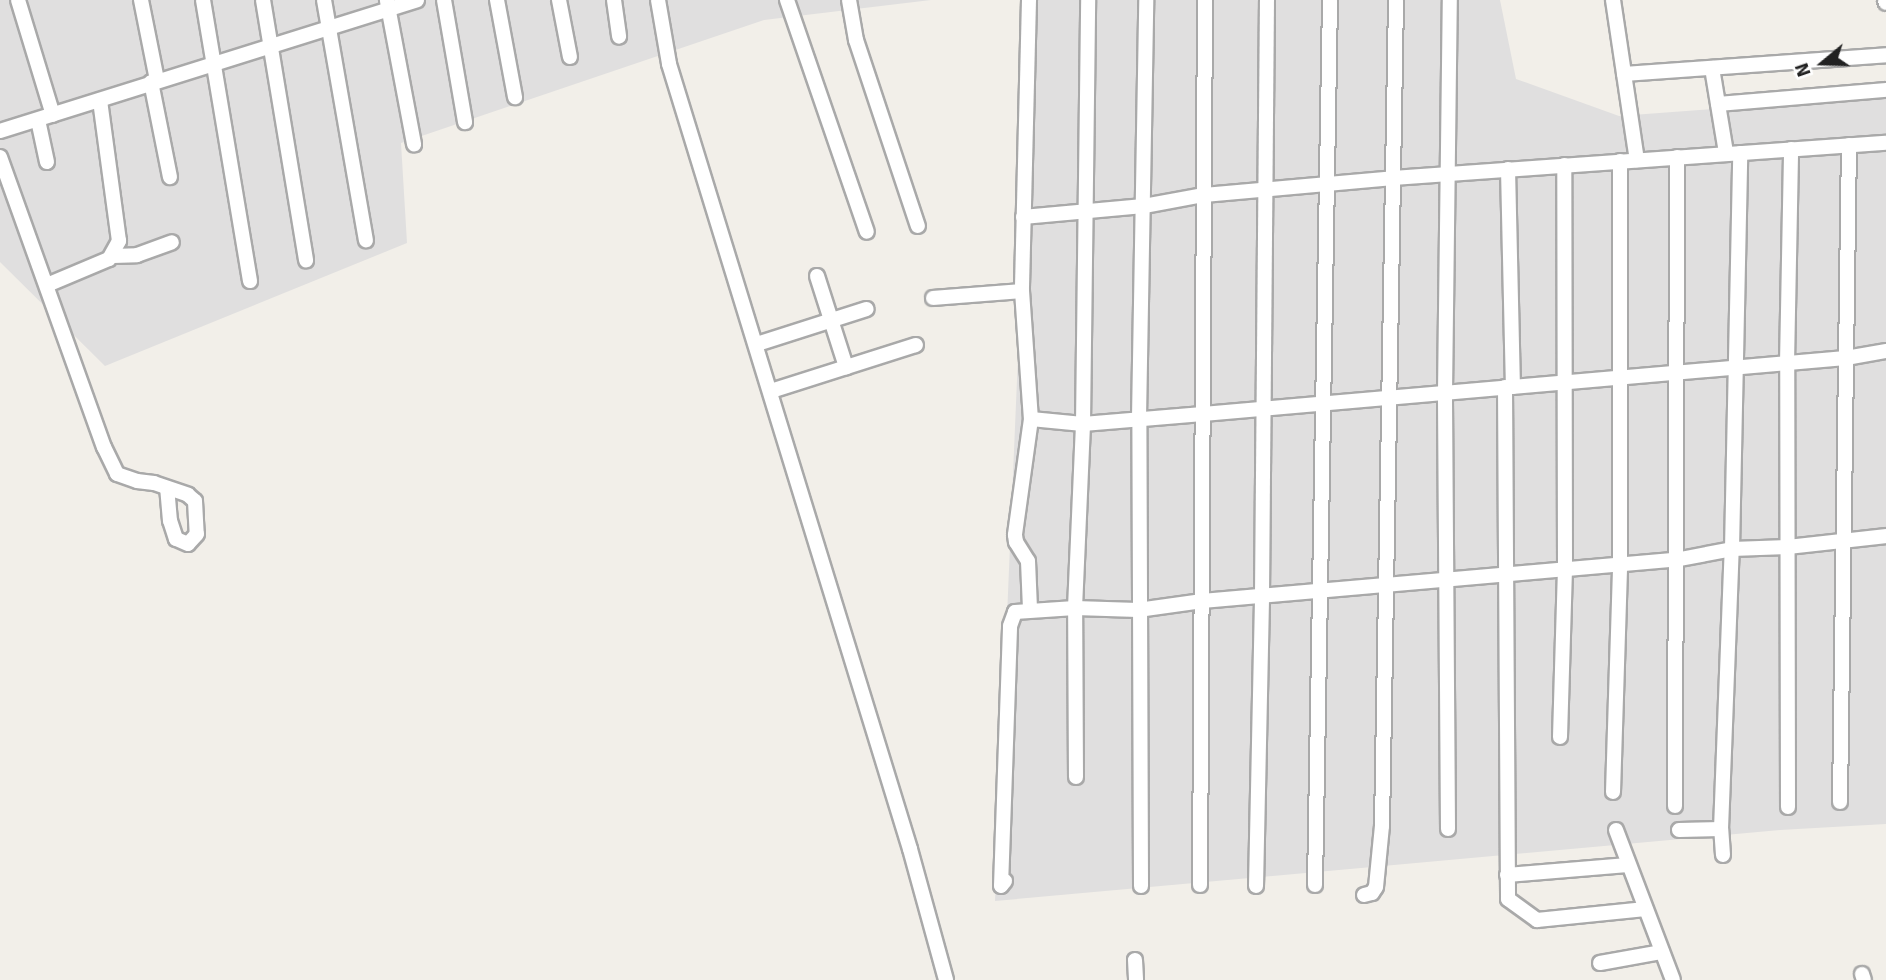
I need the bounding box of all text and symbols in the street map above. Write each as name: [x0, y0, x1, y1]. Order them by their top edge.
north arrow: [1788, 28, 1858, 98]
text: N: [1790, 60, 1817, 80]

